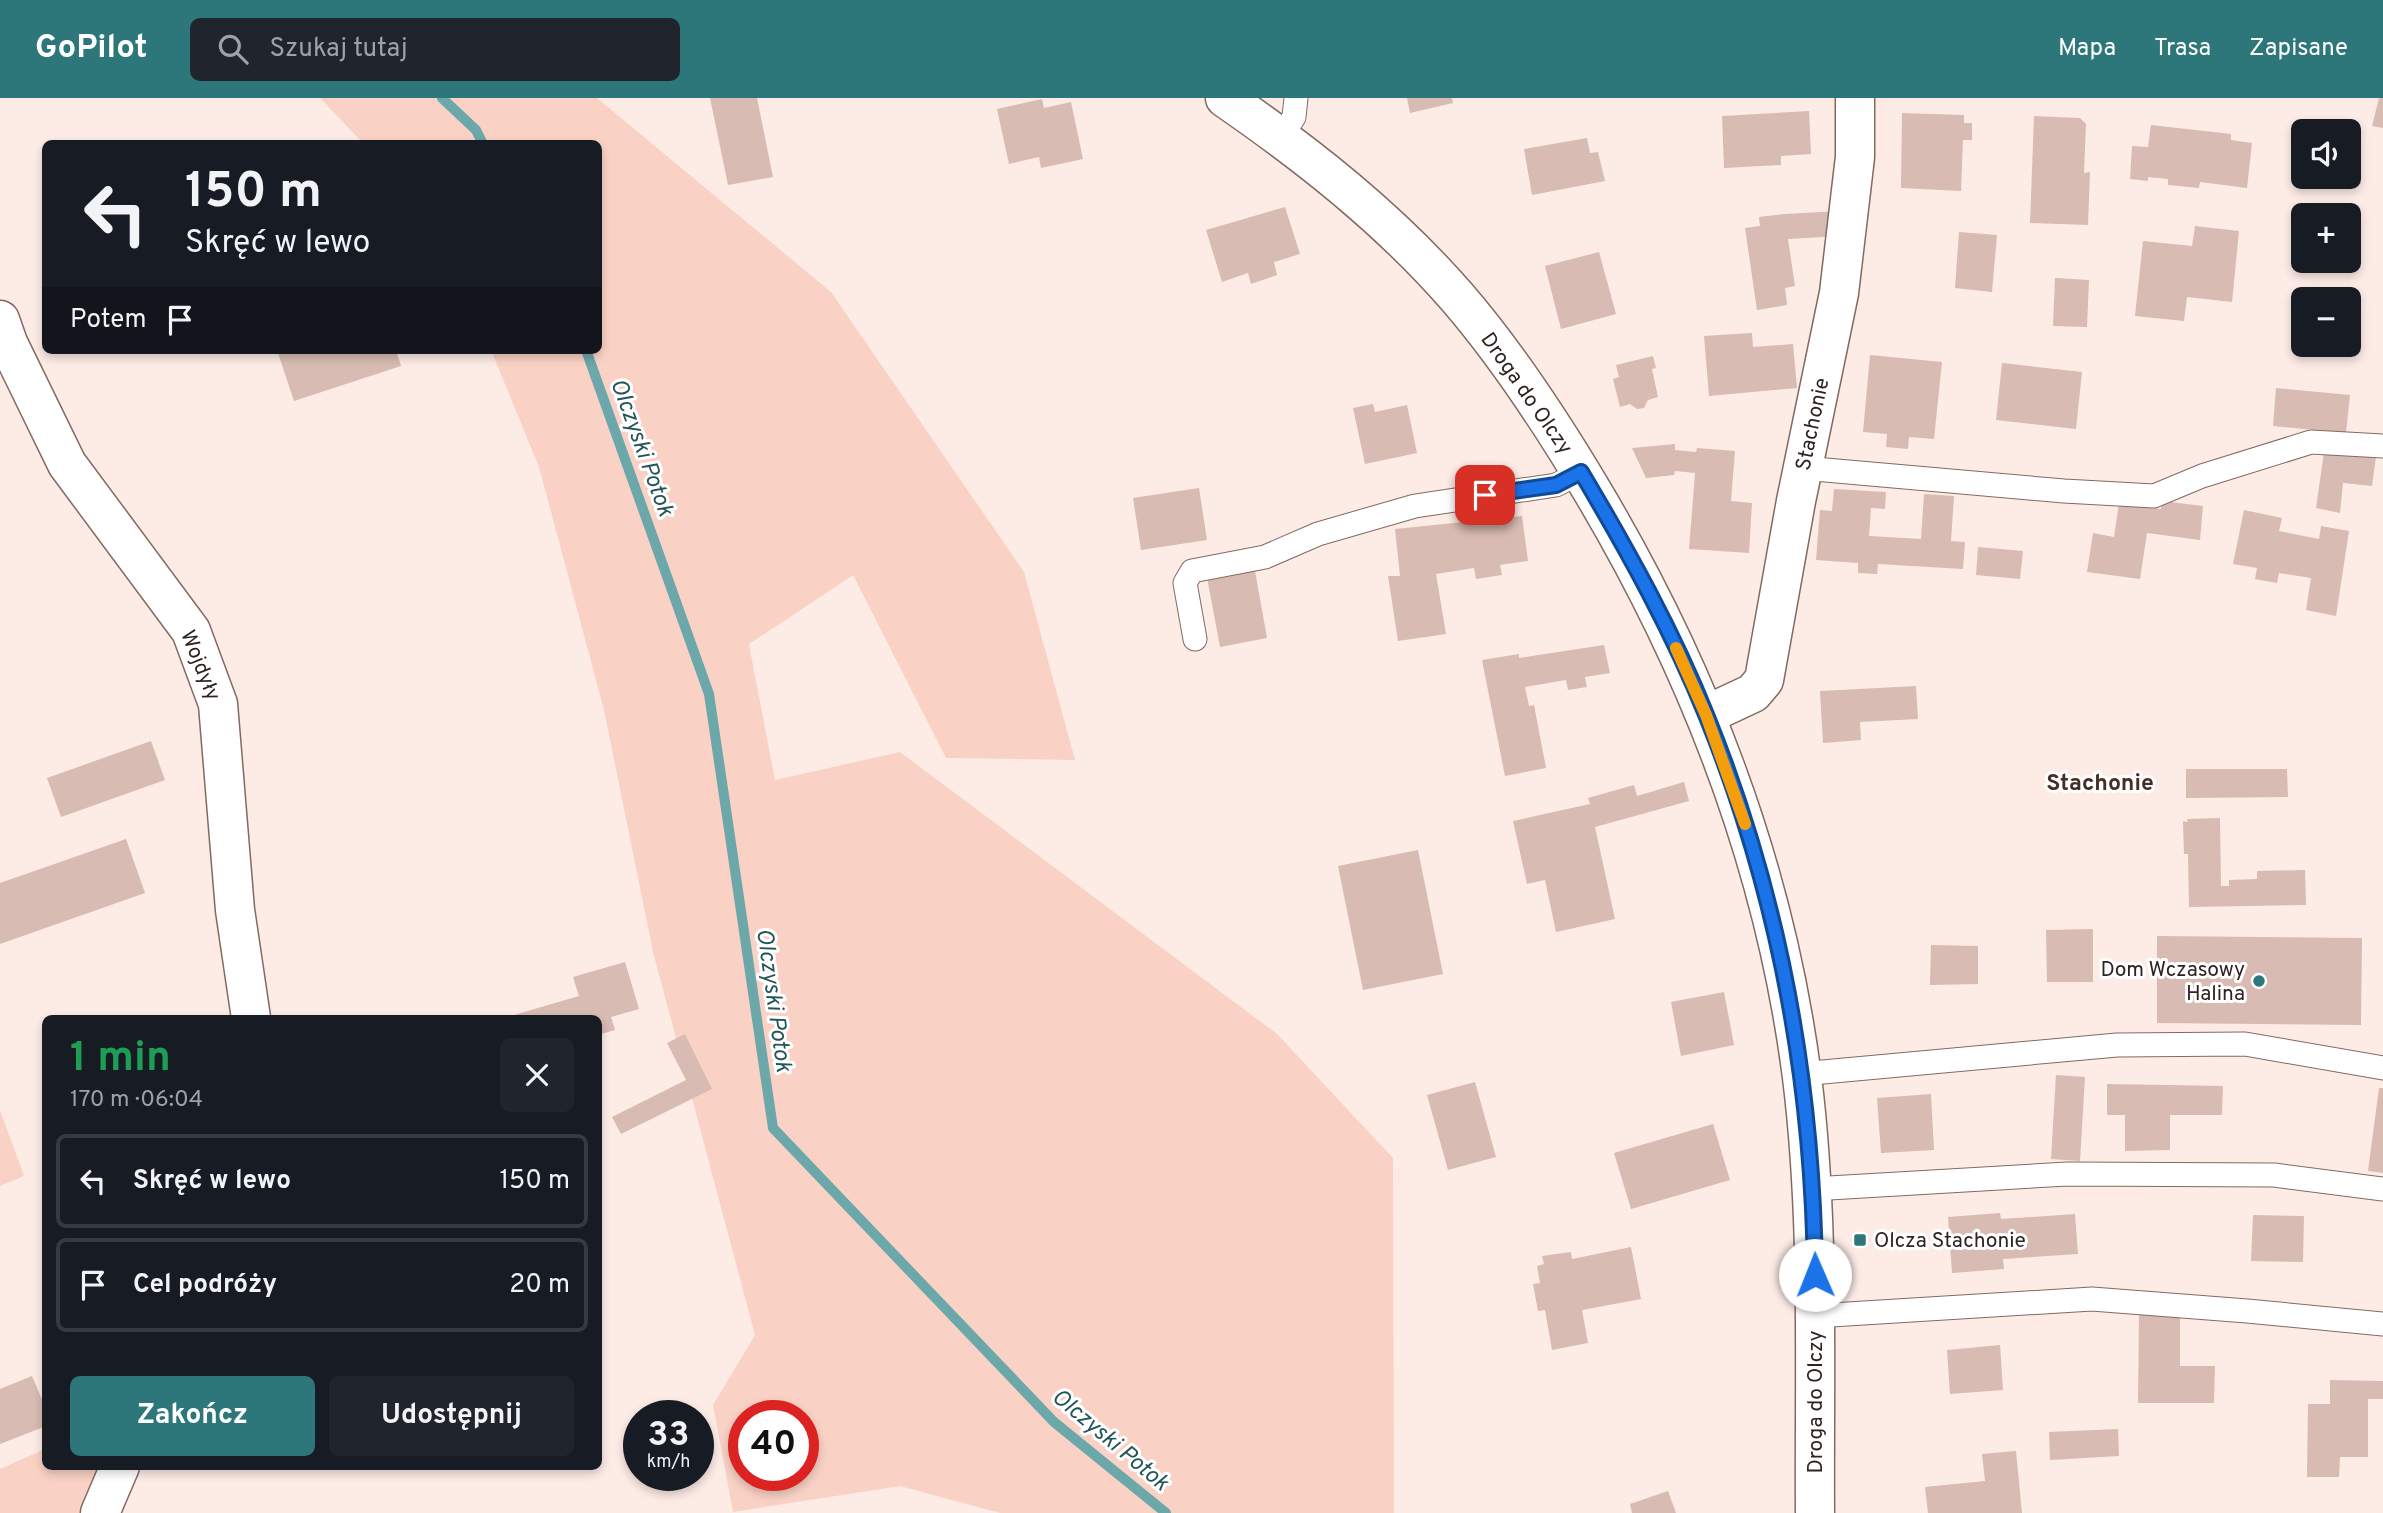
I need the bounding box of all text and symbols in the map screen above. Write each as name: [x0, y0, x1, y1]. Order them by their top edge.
search box: [190, 18, 680, 81]
text: GoPilot: [35, 28, 148, 70]
icon: search: [214, 30, 252, 68]
text: Szukaj tutaj: [270, 33, 408, 66]
text: Mapa: [2058, 34, 2116, 64]
text: Trasa: [2154, 34, 2211, 64]
text: Zapisane: [2249, 34, 2348, 64]
map controls: [2291, 119, 2361, 357]
button: sound: [2291, 119, 2361, 189]
text: 150 m: [185, 163, 322, 225]
icon: left: [70, 168, 161, 259]
button: +: [2291, 203, 2361, 273]
text: Skręć w lewo: [185, 224, 370, 264]
button: −: [2291, 287, 2361, 357]
icon: arrive: [161, 301, 199, 339]
text: Potem: [70, 304, 147, 337]
street label: Droga do Olczy: [1474, 327, 1578, 460]
water label: Olczyski Potok: [602, 375, 679, 521]
street label: Stachonie: [1790, 375, 1836, 473]
pin: [1455, 465, 1515, 525]
icon: arrive: [1466, 476, 1504, 514]
street label: Wojdyły: [173, 626, 226, 705]
district label: Stachonie: [2046, 770, 2154, 799]
water label: Olczyski Potok: [748, 927, 797, 1074]
place label: Dom Wczasowy Halina: [2101, 957, 2245, 1008]
marker: Dom Wczasowy Halina: [2251, 973, 2267, 989]
text: 1 min: [70, 1033, 171, 1086]
button: close: [500, 1038, 574, 1112]
text: 170 m · 06:04: [70, 1086, 203, 1115]
icon: left: [74, 1162, 112, 1200]
text: Skręć w lewo: [133, 1165, 291, 1198]
text: 150 m: [499, 1165, 570, 1198]
place label: Olcza Stachonie: [1874, 1228, 2026, 1255]
marker: Olcza Stachonie: [1852, 1232, 1868, 1248]
position arrow: [1778, 1238, 1852, 1312]
icon: arrive: [74, 1266, 112, 1304]
text: Cel podróży: [133, 1269, 277, 1302]
text: 20 m: [509, 1269, 570, 1302]
street label: Droga do Olczy: [1803, 1330, 1830, 1474]
button: Zakończ: [70, 1376, 315, 1456]
button: Udostępnij: [329, 1376, 574, 1456]
water label: Olczyski Potok: [1045, 1383, 1174, 1499]
speed limit sign: 40: [728, 1400, 819, 1491]
text: 33: [648, 1414, 689, 1458]
text: km/h: [647, 1451, 690, 1474]

